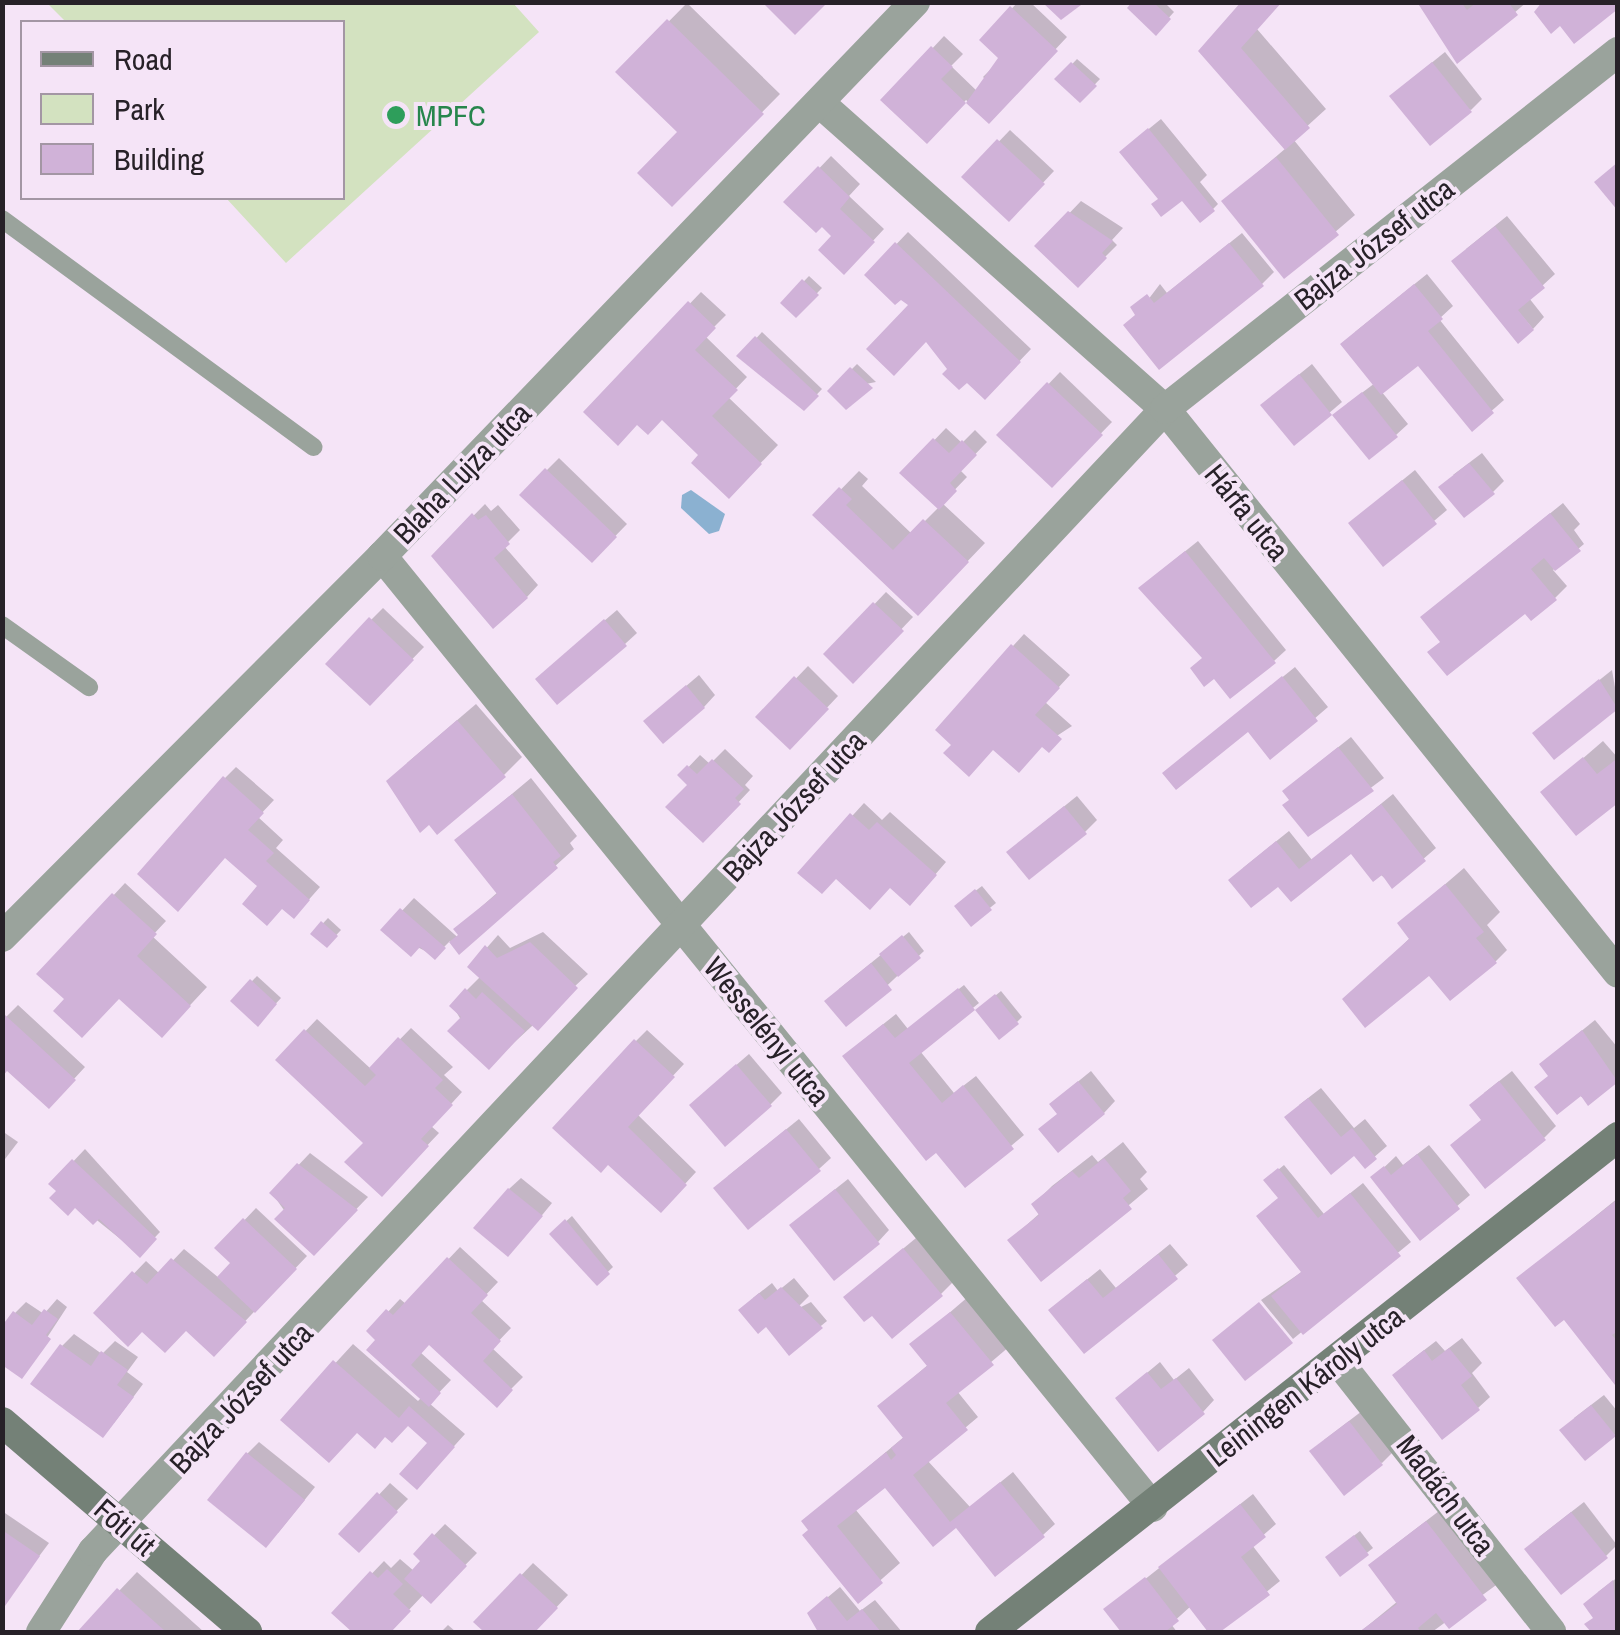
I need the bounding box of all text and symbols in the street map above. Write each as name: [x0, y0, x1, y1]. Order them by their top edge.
legend: [20, 20, 345, 200]
text: Road: [114, 39, 173, 79]
text: Park: [114, 89, 165, 129]
place label: MPFC: [416, 97, 486, 133]
marker: MPFC: [385, 104, 407, 126]
text: Building: [114, 139, 204, 179]
street label: Bajza József utca: [1287, 170, 1461, 318]
street label: Blaha Lujza utca: [386, 395, 538, 551]
street label: Hárfa utca: [1197, 457, 1297, 567]
street label: Bajza József utca: [715, 723, 873, 889]
street label: Wesselényi utca: [696, 950, 838, 1112]
street label: Leiningen Károly utca: [1200, 1298, 1410, 1474]
street label: Bajza József utca: [162, 1315, 320, 1481]
street label: Madách utca: [1389, 1428, 1503, 1562]
street label: Fóti út: [87, 1491, 163, 1563]

